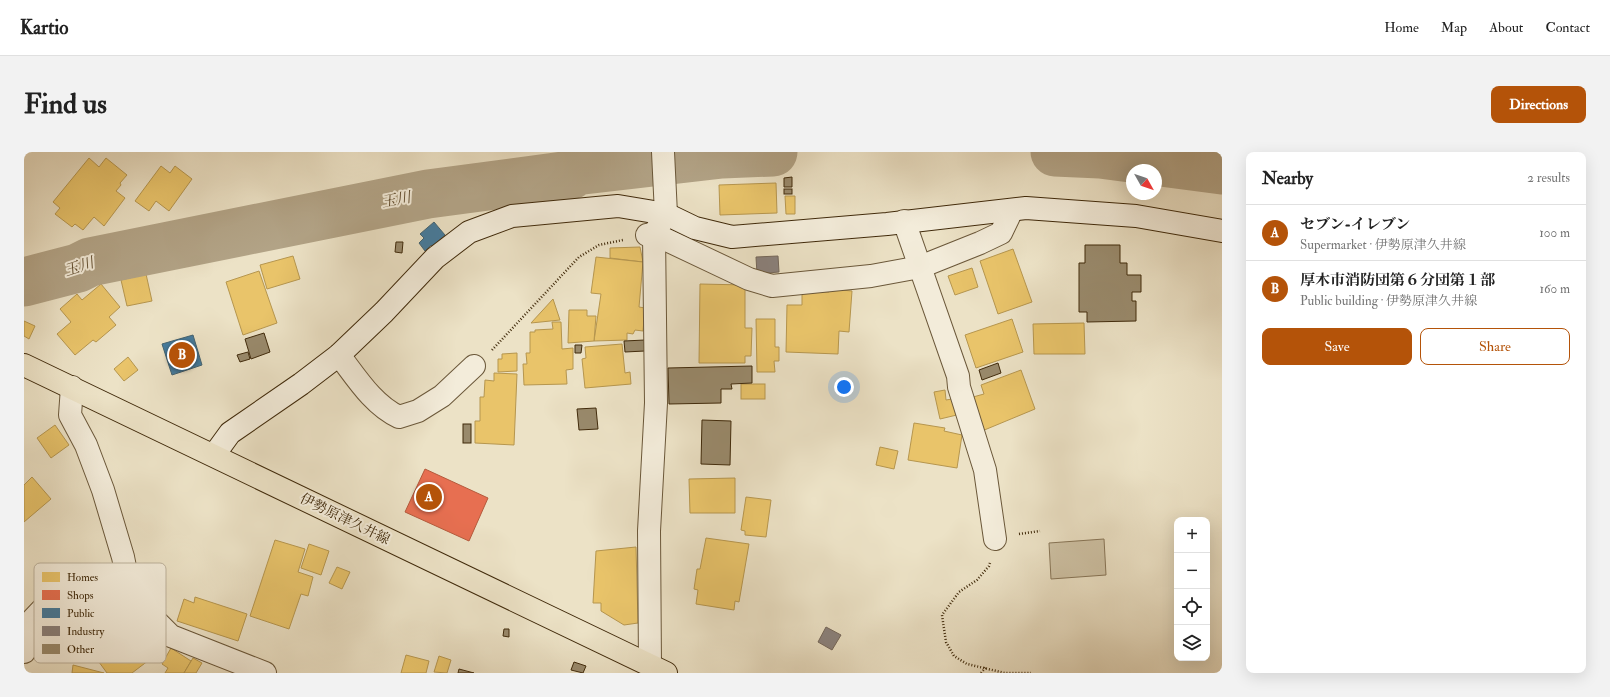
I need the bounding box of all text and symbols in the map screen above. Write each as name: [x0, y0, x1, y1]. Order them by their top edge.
text: Kartio: [20, 16, 68, 40]
text: Home: [1384, 19, 1419, 36]
text: Map: [1441, 19, 1467, 36]
text: About: [1489, 19, 1523, 36]
text: Contact: [1545, 19, 1590, 36]
button: Directions: [1491, 86, 1586, 123]
text: Find us: [24, 87, 107, 122]
north arrow: [1126, 164, 1162, 200]
text: Nearby: [1262, 168, 1313, 189]
text: 2 results: [1527, 170, 1570, 186]
water label: 玉川: [379, 187, 414, 212]
text: セブン-イレブン: [1300, 215, 1410, 234]
text: A: [1271, 225, 1279, 241]
text: 100 m: [1539, 225, 1570, 241]
text: Supermarket · 伊勢原津久井線: [1300, 237, 1466, 253]
water label: 玉川: [62, 253, 98, 281]
text: 厚木市消防団第６分団第１部: [1300, 271, 1495, 290]
text: B: [1271, 281, 1279, 297]
text: 160 m: [1539, 281, 1570, 297]
text: Public building · 伊勢原津久井線: [1300, 293, 1477, 309]
button: Save: [1262, 328, 1412, 365]
button: Share: [1420, 328, 1570, 365]
pin: B: [169, 340, 195, 370]
your location: [834, 377, 854, 397]
pin: A: [416, 482, 442, 512]
street label: 伊勢原津久井線: [297, 490, 393, 548]
map controls: [1174, 517, 1210, 661]
button: +: [1174, 517, 1210, 553]
button: −: [1174, 553, 1210, 589]
legend: [34, 563, 166, 663]
text: Homes: [67, 571, 98, 584]
text: Shops: [67, 589, 94, 603]
button: locate: [1174, 589, 1210, 625]
text: Public: [67, 607, 95, 620]
text: Industry: [67, 625, 105, 639]
button: layers: [1174, 625, 1210, 661]
text: Other: [67, 643, 95, 656]

